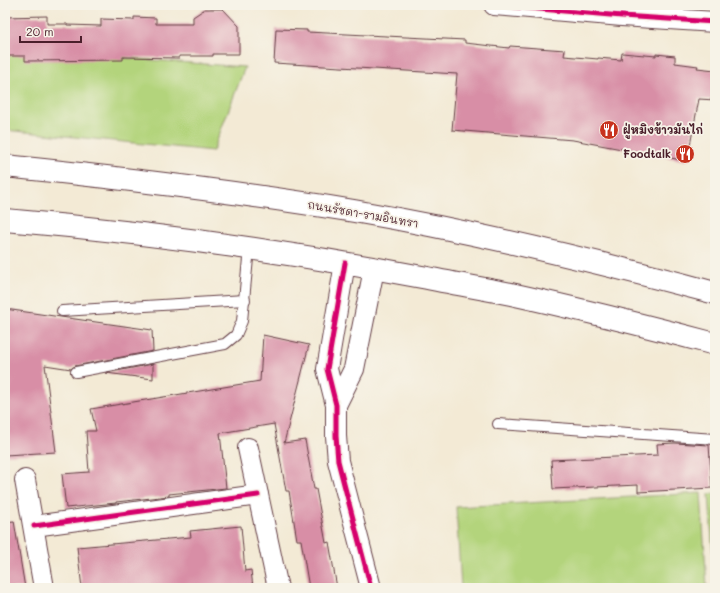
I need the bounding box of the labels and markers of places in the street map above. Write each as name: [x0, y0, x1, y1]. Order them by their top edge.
restaurant icon: ฝู่หมิงข้าวมันไก่: [598, 119, 620, 141]
place label: ฝู่หมิงข้าวมันไก่: [623, 122, 703, 139]
restaurant icon: Foodtalk: [674, 143, 696, 165]
place label: Foodtalk: [623, 146, 671, 161]

